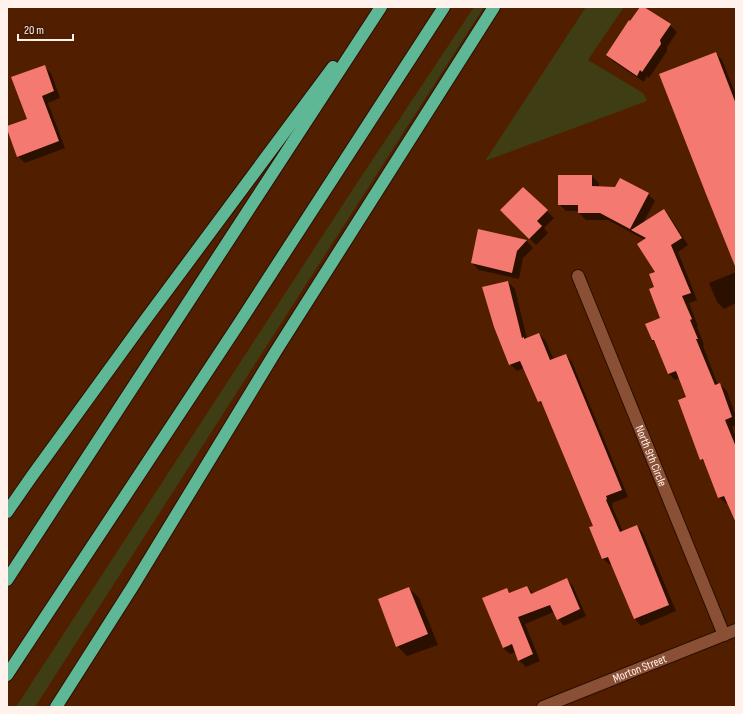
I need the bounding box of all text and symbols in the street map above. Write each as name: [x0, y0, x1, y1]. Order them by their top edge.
scale bar: [18, 16, 73, 42]
text: 20 m: [24, 23, 44, 38]
street label: North 9th Circle: [631, 423, 670, 489]
street label: Morton Street: [611, 651, 669, 686]

